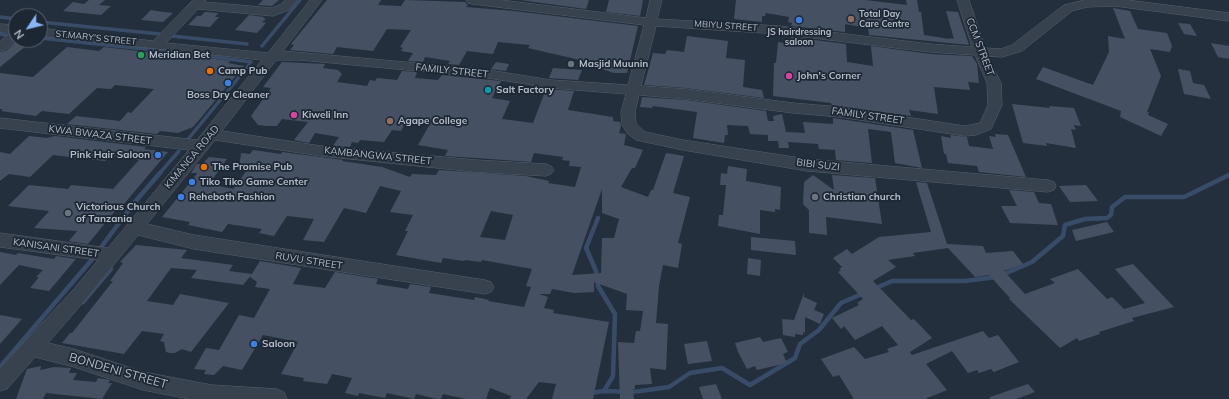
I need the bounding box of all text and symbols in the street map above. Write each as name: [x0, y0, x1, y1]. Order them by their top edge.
north arrow: [8, 8, 48, 48]
place label: Total Day Care Centre: [859, 9, 909, 30]
marker: Total Day Care Centre: [846, 14, 856, 24]
marker: JS hairdressing saloon: [794, 15, 804, 25]
street label: CCM STREET: [963, 16, 997, 78]
street label: MBIYU STREET: [694, 18, 758, 34]
text: N: [11, 27, 27, 42]
place label: JS hairdressing saloon: [767, 27, 831, 48]
street label: ST.MARY'S STREET: [55, 28, 137, 48]
place label: Meridian Bet: [149, 49, 210, 61]
marker: Meridian Bet: [136, 50, 146, 60]
place label: Masjid Muunin: [579, 58, 648, 70]
marker: Masjid Muunin: [566, 59, 576, 69]
street label: FAMILY STREET: [415, 61, 489, 81]
place label: Camp Pub: [218, 65, 268, 77]
marker: Camp Pub: [205, 66, 215, 76]
place label: John's Corner: [797, 70, 861, 82]
marker: John's Corner: [784, 71, 794, 81]
marker: Boss Dry Cleaner: [223, 78, 233, 88]
place label: Salt Factory: [496, 84, 554, 96]
marker: Salt Factory: [483, 85, 493, 95]
place label: Boss Dry Cleaner: [187, 89, 269, 101]
street label: FAMILY STREET: [831, 105, 905, 127]
place label: Kiweli Inn: [302, 109, 348, 121]
marker: Kiweli Inn: [289, 110, 299, 120]
place label: Agape College: [398, 115, 467, 127]
marker: Agape College: [385, 116, 395, 126]
street label: KWA BWAZA STREET: [48, 123, 152, 147]
street label: KIMANGA ROAD: [162, 123, 222, 191]
street label: KAMBANGWA STREET: [324, 144, 432, 168]
place label: Pink Hair Saloon: [70, 149, 150, 161]
marker: Pink Hair Saloon: [153, 150, 163, 160]
street label: BIBI SUZI: [796, 156, 840, 174]
place label: The Promise Pub: [212, 161, 292, 173]
marker: The Promise Pub: [199, 162, 209, 172]
place label: Tiko Tiko Game Center: [200, 176, 308, 188]
marker: Tiko Tiko Game Center: [187, 177, 197, 187]
place label: Reheboth Fashion: [189, 191, 275, 203]
place label: Christian church: [823, 191, 901, 203]
marker: Reheboth Fashion: [176, 192, 186, 202]
marker: Christian church: [810, 192, 820, 202]
place label: Victorious Church of Tanzania: [76, 201, 160, 224]
marker: Victorious Church of Tanzania: [63, 208, 73, 218]
street label: KANISANI STREET: [12, 236, 100, 260]
street label: RUVU STREET: [275, 250, 343, 272]
place label: Saloon: [262, 338, 295, 350]
marker: Saloon: [249, 339, 259, 349]
street label: BONDENI STREET: [67, 350, 169, 392]

